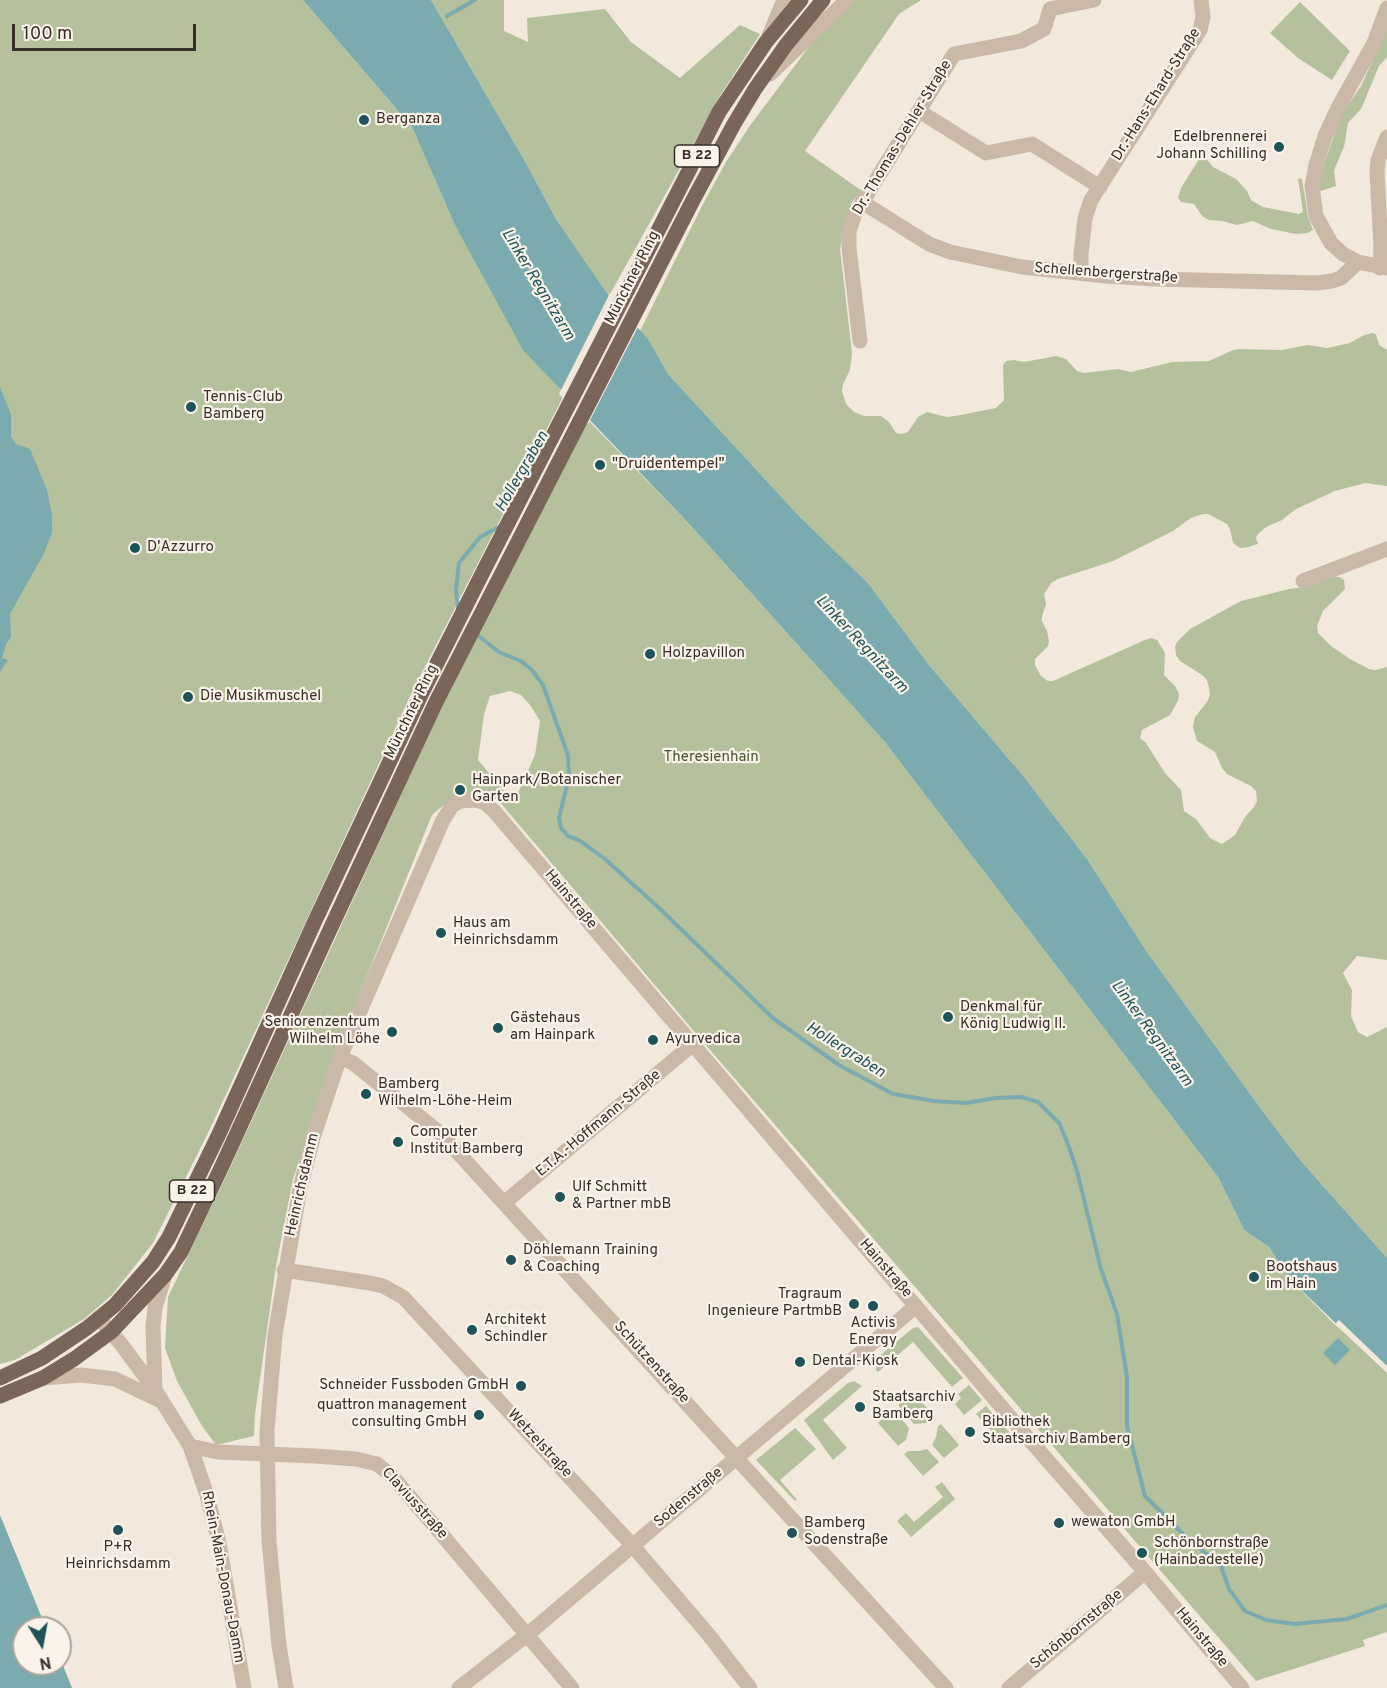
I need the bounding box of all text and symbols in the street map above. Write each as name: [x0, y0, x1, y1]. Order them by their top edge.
scale bar: [15, 12, 200, 50]
text: 100 m: [23, 23, 72, 46]
street label: Dr.-Hans-Ehard-Straße: [1109, 25, 1205, 165]
street label: Dr.-Thomas-Dehler-Straße: [850, 57, 956, 219]
place label: Berganza: [376, 111, 440, 129]
marker: Berganza: [357, 113, 371, 127]
place label: Edelbrennerei Johann Schilling: [1156, 129, 1267, 164]
marker: Edelbrennerei Johann Schilling: [1272, 140, 1286, 154]
road number: B 22: [674, 145, 720, 167]
water label: Linker Regnitzarm: [496, 226, 578, 344]
street label: Münchner Ring: [602, 228, 664, 328]
street label: Schellenbergerstraße: [1034, 260, 1178, 288]
place label: Tennis-Club Bamberg: [203, 389, 283, 424]
marker: Tennis-Club Bamberg: [184, 400, 198, 414]
water label: Hollergraben: [492, 428, 554, 516]
place label: "Druidentempel": [612, 456, 725, 474]
marker: "Druidentempel": [593, 458, 607, 472]
place label: D'Azzurro: [147, 539, 214, 557]
marker: D'Azzurro: [128, 541, 142, 555]
water label: Linker Regnitzarm: [811, 592, 911, 698]
place label: Holzpavillon: [662, 645, 745, 663]
marker: Holzpavillon: [643, 647, 657, 661]
street label: Münchner Ring: [381, 662, 443, 762]
place label: Die Musikmuschel: [200, 688, 321, 706]
marker: Die Musikmuschel: [181, 690, 195, 704]
park label: Theresienhain: [663, 749, 759, 767]
place label: Hainpark/Botanischer Garten: [472, 772, 621, 807]
marker: Hainpark/Botanischer Garten: [453, 783, 467, 797]
street label: Hainstraße: [540, 867, 600, 933]
place label: Haus am Heinrichsdamm: [453, 915, 559, 950]
marker: Haus am Heinrichsdamm: [434, 926, 448, 940]
water label: Linker Regnitzarm: [1106, 977, 1196, 1091]
place label: Denkmal für König Ludwig II.: [960, 999, 1066, 1034]
place label: Gästehaus am Hainpark: [510, 1010, 595, 1045]
marker: Denkmal für König Ludwig II.: [941, 1010, 955, 1024]
place label: Seniorenzentrum Wilhelm Löhe: [265, 1014, 380, 1049]
water label: Hollergraben: [802, 1019, 888, 1083]
marker: Gästehaus am Hainpark: [491, 1021, 505, 1035]
marker: Seniorenzentrum Wilhelm Löhe: [385, 1025, 399, 1039]
place label: Ayurvedica: [665, 1031, 740, 1049]
marker: Ayurvedica: [646, 1033, 660, 1047]
street label: E.T.A.-Hoffmann-Straße: [533, 1067, 665, 1181]
place label: Bamberg Wilhelm-Löhe-Heim: [378, 1076, 512, 1111]
marker: Bamberg Wilhelm-Löhe-Heim: [359, 1087, 373, 1101]
place label: Computer Institut Bamberg: [410, 1124, 523, 1159]
street label: Heinrichsdamm: [282, 1132, 324, 1238]
marker: Computer Institut Bamberg: [391, 1135, 405, 1149]
place label: Ulf Schmitt & Partner mbB: [572, 1179, 671, 1214]
road number: B 22: [170, 1180, 214, 1202]
marker: Ulf Schmitt & Partner mbB: [553, 1190, 567, 1204]
street label: Hainstraße: [855, 1236, 915, 1302]
place label: Döhlemann Training & Coaching: [523, 1242, 658, 1277]
marker: Döhlemann Training & Coaching: [504, 1253, 518, 1267]
place label: Bootshaus im Hain: [1266, 1259, 1337, 1294]
marker: Bootshaus im Hain: [1247, 1270, 1261, 1284]
place label: Tragraum Ingenieure PartmbB: [707, 1286, 842, 1321]
marker: Tragraum Ingenieure PartmbB: [847, 1297, 861, 1311]
marker: Activis Energy: [866, 1299, 880, 1313]
place label: Architekt Schindler: [484, 1312, 548, 1347]
place label: Activis Energy: [849, 1315, 897, 1350]
street label: Schützenstraße: [609, 1318, 693, 1408]
marker: Architekt Schindler: [465, 1323, 479, 1337]
place label: Dental-Kiosk: [812, 1353, 899, 1371]
marker: Dental-Kiosk: [793, 1355, 807, 1369]
place label: Schneider Fussboden GmbH: [319, 1377, 509, 1395]
marker: Schneider Fussboden GmbH: [514, 1379, 528, 1393]
place label: Staatsarchiv Bamberg: [872, 1389, 955, 1424]
place label: quattron management consulting GmbH: [317, 1397, 467, 1432]
marker: Staatsarchiv Bamberg: [853, 1400, 867, 1414]
street label: Wetzelstraße: [503, 1406, 575, 1482]
marker: quattron management consulting GmbH: [472, 1408, 486, 1422]
place label: Bibliothek Staatsarchiv Bamberg: [982, 1414, 1130, 1449]
marker: Bibliothek Staatsarchiv Bamberg: [963, 1425, 977, 1439]
street label: Claviusstraße: [377, 1464, 451, 1544]
street label: Sodenstraße: [651, 1464, 727, 1532]
street label: Rhein-Main-Donau-Damm: [196, 1489, 248, 1665]
place label: wewaton GmbH: [1071, 1514, 1175, 1532]
place label: Bamberg Sodenstraße: [804, 1515, 888, 1550]
marker: wewaton GmbH: [1052, 1516, 1066, 1530]
marker: P+R Heinrichsdamm: [111, 1523, 125, 1537]
marker: Bamberg Sodenstraße: [785, 1526, 799, 1540]
place label: Schönbornstraße (Hainbadestelle): [1154, 1535, 1269, 1570]
place label: P+R Heinrichsdamm: [65, 1539, 171, 1574]
marker: Schönbornstraße (Hainbadestelle): [1135, 1546, 1149, 1560]
street label: Schönbornstraße: [1027, 1586, 1127, 1674]
street label: Hainstraße: [1171, 1605, 1231, 1671]
north arrow: [12, 1616, 72, 1676]
text: N: [38, 1651, 53, 1673]

